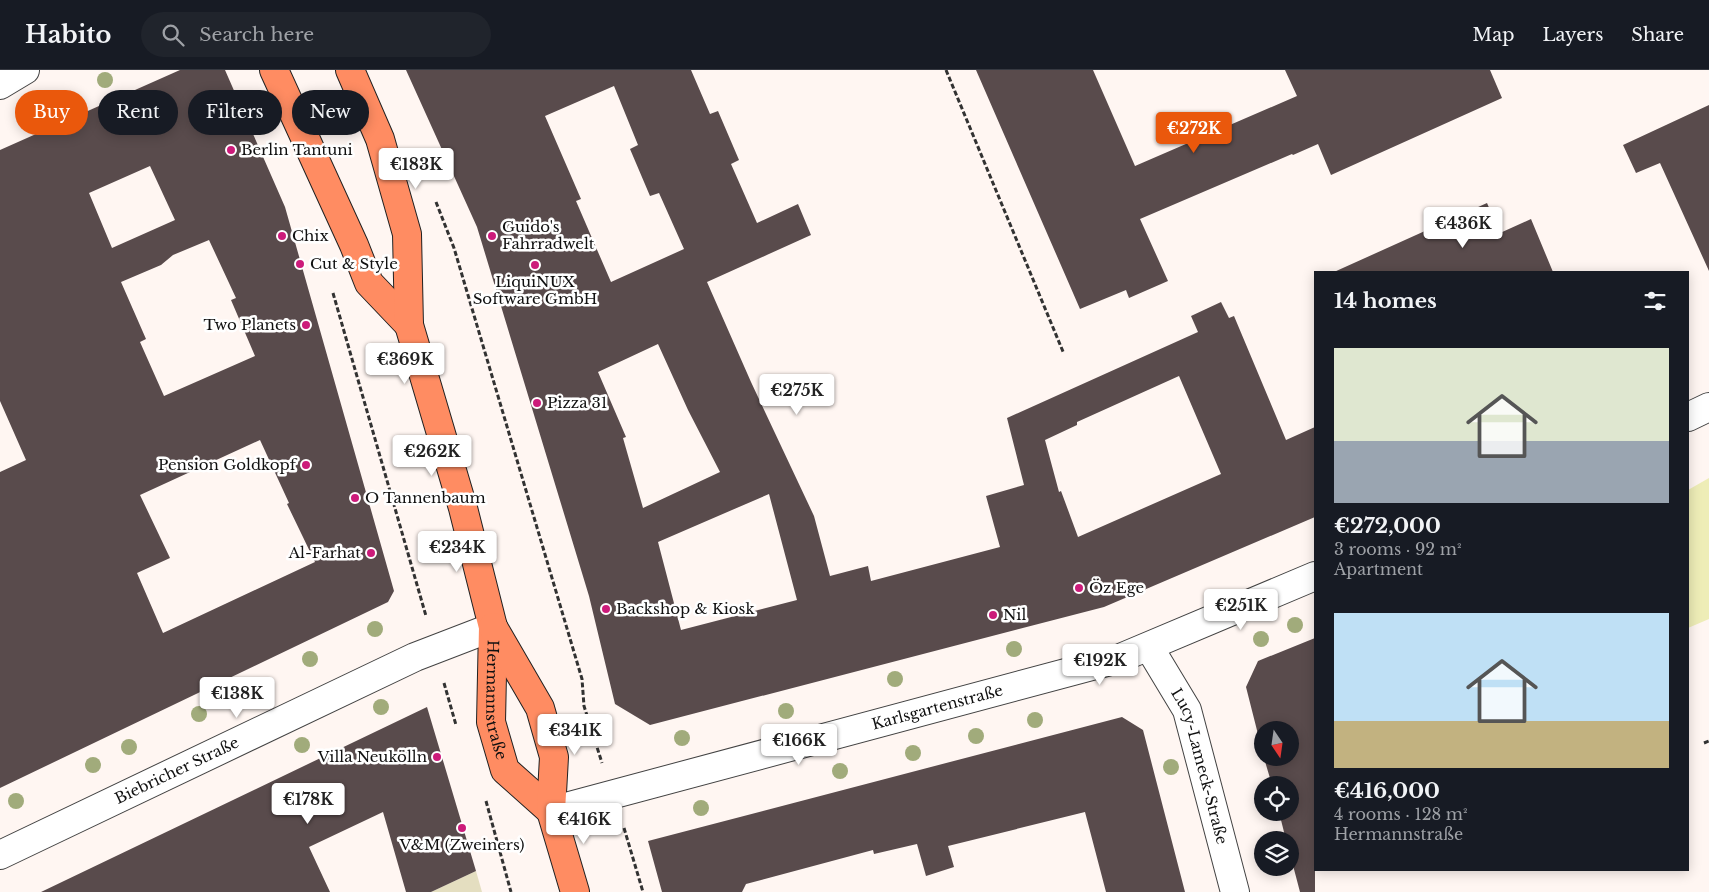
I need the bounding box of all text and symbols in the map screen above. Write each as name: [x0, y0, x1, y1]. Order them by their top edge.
search box: [141, 12, 491, 57]
text: Habito: [25, 20, 111, 49]
icon: search: [159, 21, 187, 49]
text: Search here: [199, 23, 314, 46]
text: Map: [1473, 24, 1514, 46]
text: Layers: [1542, 24, 1603, 46]
text: Share: [1631, 24, 1684, 46]
chip: Buy: [15, 90, 88, 135]
chip: Rent: [98, 90, 178, 135]
chip: Filters: [188, 90, 282, 135]
chip: New: [292, 90, 369, 135]
pin: €272K: [1159, 112, 1229, 154]
text: €272K: [1167, 118, 1221, 138]
place label: Berlin Tantuni: [241, 140, 353, 159]
marker: Berlin Tantuni: [225, 144, 237, 156]
pin: €183K: [381, 148, 451, 190]
text: €183K: [390, 154, 442, 174]
pin: €436K: [1428, 206, 1498, 249]
text: €436K: [1435, 213, 1491, 233]
place label: Guido's Fahrradwelt: [502, 217, 595, 253]
place label: Chix: [292, 226, 329, 245]
marker: Chix: [276, 230, 288, 242]
marker: Guido's Fahrradwelt: [486, 230, 498, 242]
place label: Cut & Style: [310, 254, 398, 273]
marker: Cut & Style: [294, 258, 306, 270]
marker: LiquiNUX Software GmbH: [529, 259, 541, 271]
place label: LiquiNUX Software GmbH: [473, 272, 597, 308]
icon: filters: [1641, 287, 1669, 315]
text: 14 homes: [1334, 288, 1437, 314]
place label: Two Planets: [204, 315, 296, 334]
marker: Two Planets: [300, 319, 312, 331]
pin: €369K: [370, 342, 440, 385]
text: €369K: [376, 349, 434, 369]
pin: €275K: [762, 374, 832, 416]
text: €275K: [770, 380, 824, 400]
icon: home: [1457, 381, 1547, 471]
place label: Pizza 31: [547, 393, 608, 412]
marker: Pizza 31: [531, 397, 543, 409]
pin: €262K: [397, 434, 467, 477]
text: €262K: [404, 441, 460, 461]
place label: Pension Goldkopf: [158, 455, 298, 474]
marker: Pension Goldkopf: [300, 459, 312, 471]
place label: O Tannenbaum: [365, 488, 486, 507]
marker: O Tannenbaum: [349, 492, 361, 504]
text: €272,000: [1334, 513, 1441, 539]
pin: €234K: [422, 530, 492, 573]
text: €234K: [429, 537, 485, 557]
text: 3 rooms · 92 m²: [1334, 539, 1461, 559]
place label: Al-Farhat: [287, 543, 361, 562]
marker: Al-Farhat: [365, 547, 377, 559]
text: Apartment: [1334, 559, 1423, 579]
place label: Öz Ege: [1089, 578, 1144, 597]
marker: Öz Ege: [1073, 582, 1085, 594]
pin: €251K: [1206, 588, 1276, 631]
text: €251K: [1215, 595, 1267, 615]
place label: Backshop & Kiosk: [616, 599, 755, 618]
marker: Backshop & Kiosk: [600, 603, 612, 615]
place label: Nil: [1003, 605, 1026, 624]
marker: Nil: [987, 609, 999, 621]
street label: Hermannstraße: [482, 640, 512, 762]
pin: €192K: [1065, 644, 1135, 686]
icon: home: [1457, 646, 1547, 736]
text: €192K: [1073, 650, 1127, 670]
pin: €138K: [202, 676, 272, 719]
street label: Karlsgartenstraße: [870, 680, 1005, 734]
text: €138K: [211, 683, 263, 703]
street label: Lucy-Lameck-Straße: [1167, 685, 1232, 846]
pin: €341K: [540, 714, 610, 756]
text: €341K: [548, 720, 602, 740]
north arrow: [1254, 721, 1299, 766]
map controls: [1254, 721, 1299, 876]
pin: €166K: [764, 724, 834, 766]
text: €166K: [772, 730, 826, 750]
street label: Biebricher Straße: [112, 733, 242, 808]
place label: Villa Neukölln: [317, 747, 427, 766]
marker: Villa Neukölln: [431, 751, 443, 763]
button: locate: [1254, 776, 1299, 821]
text: €416,000: [1334, 778, 1440, 804]
pin: €178K: [273, 782, 343, 825]
text: €178K: [283, 789, 333, 809]
pin: €416K: [549, 802, 619, 845]
text: 4 rooms · 128 m²: [1334, 804, 1468, 824]
text: €416K: [557, 809, 611, 829]
marker: V&M (Zweiners): [456, 822, 468, 834]
text: Hermannstraße: [1334, 824, 1463, 844]
button: layers: [1254, 831, 1299, 876]
place label: V&M (Zweiners): [399, 835, 524, 854]

